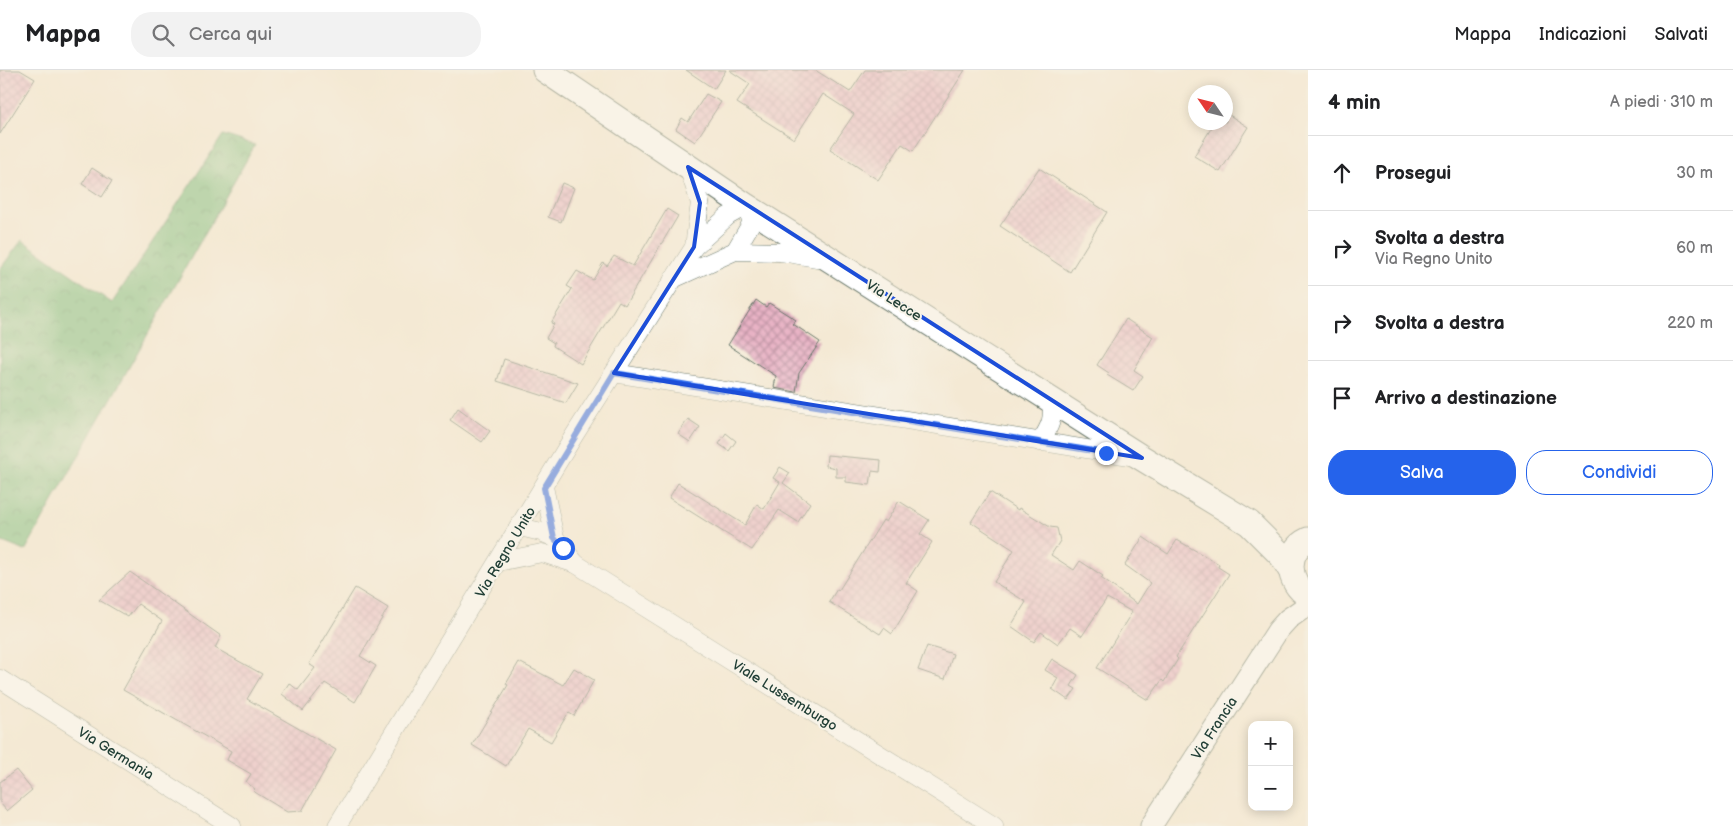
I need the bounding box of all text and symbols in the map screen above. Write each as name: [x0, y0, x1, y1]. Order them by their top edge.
search box: [131, 12, 481, 57]
text: Mappa: [25, 20, 101, 49]
icon: search: [149, 21, 177, 49]
text: Cerca qui: [189, 23, 272, 46]
text: Mappa: [1454, 24, 1511, 45]
text: Indicazioni: [1539, 24, 1627, 45]
text: Salvati: [1655, 24, 1708, 45]
north arrow: [1188, 85, 1233, 130]
text: 4 min: [1328, 90, 1381, 115]
text: A piedi · 310 m: [1610, 93, 1713, 112]
icon: ahead: [1328, 159, 1356, 187]
text: Prosegui: [1375, 162, 1451, 185]
text: 30 m: [1676, 164, 1713, 183]
text: Svolta a destra: [1375, 227, 1505, 250]
icon: right: [1328, 234, 1356, 262]
text: 60 m: [1676, 239, 1713, 258]
text: Via Regno Unito: [1375, 250, 1493, 269]
street label: Via Lecce: [863, 276, 925, 325]
icon: right: [1328, 309, 1356, 337]
text: Svolta a destra: [1375, 312, 1505, 335]
text: 220 m: [1667, 314, 1713, 333]
icon: arrive: [1328, 384, 1356, 412]
text: Arrivo a destinazione: [1375, 387, 1557, 410]
route end: [1095, 442, 1118, 465]
button: Salva: [1328, 450, 1516, 495]
button: Condividi: [1526, 450, 1713, 495]
street label: Via Regno Unito: [472, 504, 539, 601]
route start: [552, 537, 575, 560]
street label: Viale Lussemburgo: [729, 656, 841, 735]
street label: Via Francia: [1188, 694, 1241, 763]
map controls: [1248, 721, 1293, 811]
button: +: [1248, 721, 1293, 766]
street label: Via Germania: [75, 723, 157, 783]
button: −: [1248, 766, 1293, 811]

